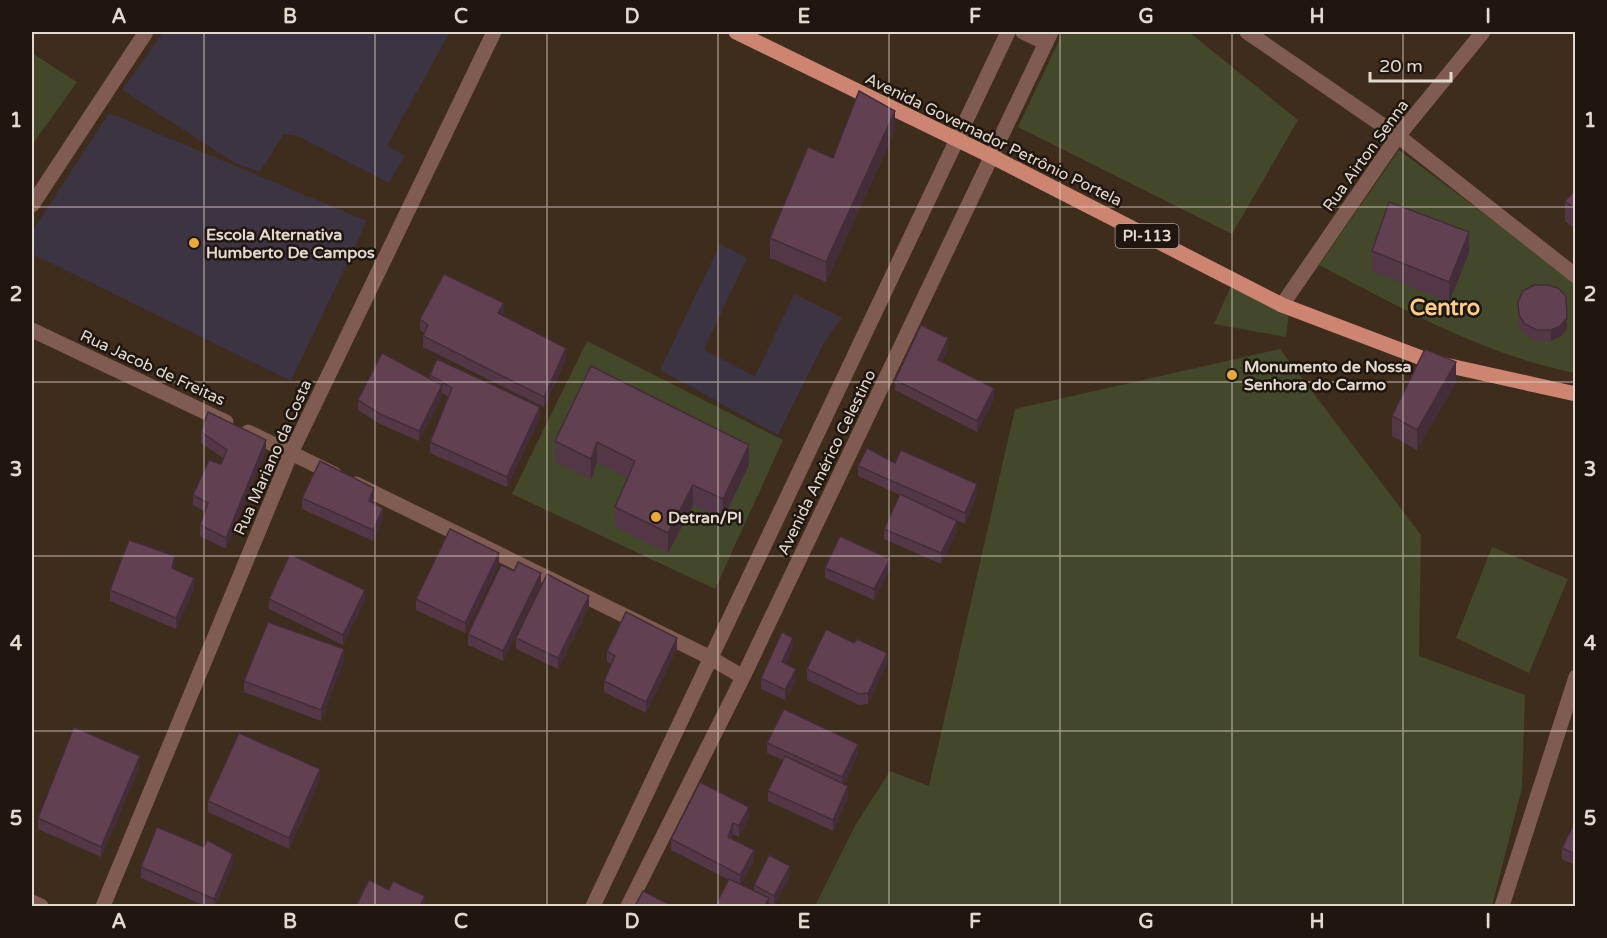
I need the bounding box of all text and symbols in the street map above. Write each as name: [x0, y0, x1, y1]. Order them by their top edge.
text: A: [112, 5, 127, 29]
text: B: [283, 5, 297, 29]
text: C: [454, 5, 468, 29]
text: D: [624, 5, 640, 29]
text: E: [798, 5, 811, 29]
text: F: [969, 5, 981, 29]
text: G: [1138, 5, 1154, 29]
text: H: [1309, 5, 1325, 29]
text: I: [1485, 5, 1491, 29]
scale bar: [1370, 45, 1451, 83]
text: 20 m: [1379, 55, 1423, 77]
street label: Avenida Governador Petrônio Portela: [862, 69, 1125, 211]
street label: Rua Airton Senna: [1319, 96, 1413, 215]
text: 1: [10, 109, 22, 133]
text: 1: [1584, 109, 1596, 133]
road number: PI-113: [1116, 224, 1178, 248]
place label: Escola Alternativa Humberto De Campos: [206, 225, 375, 263]
marker: Escola Alternativa Humberto De Campos: [187, 236, 201, 250]
text: 2: [10, 283, 22, 307]
text: 2: [1584, 283, 1596, 307]
district label: Centro: [1410, 295, 1480, 321]
street label: Rua Jacob de Freitas: [77, 326, 228, 410]
place label: Monumento de Nossa Senhora do Carmo: [1244, 357, 1412, 395]
street label: Avenida Américo Celestino: [773, 366, 881, 558]
marker: Monumento de Nossa Senhora do Carmo: [1225, 368, 1239, 382]
street label: Rua Mariano da Costa: [230, 377, 316, 538]
text: 3: [10, 458, 22, 482]
text: 3: [1584, 458, 1596, 482]
place label: Detran/PI: [668, 508, 742, 528]
marker: Detran/PI: [649, 510, 663, 524]
text: 4: [10, 632, 23, 656]
text: 4: [1584, 632, 1597, 656]
text: 5: [10, 807, 22, 831]
text: 5: [1584, 807, 1596, 831]
text: A: [112, 910, 127, 934]
text: B: [283, 910, 297, 934]
text: C: [454, 910, 468, 934]
text: D: [624, 910, 640, 934]
text: E: [798, 910, 811, 934]
text: F: [969, 910, 981, 934]
text: G: [1138, 910, 1154, 934]
text: H: [1309, 910, 1325, 934]
text: I: [1485, 910, 1491, 934]

